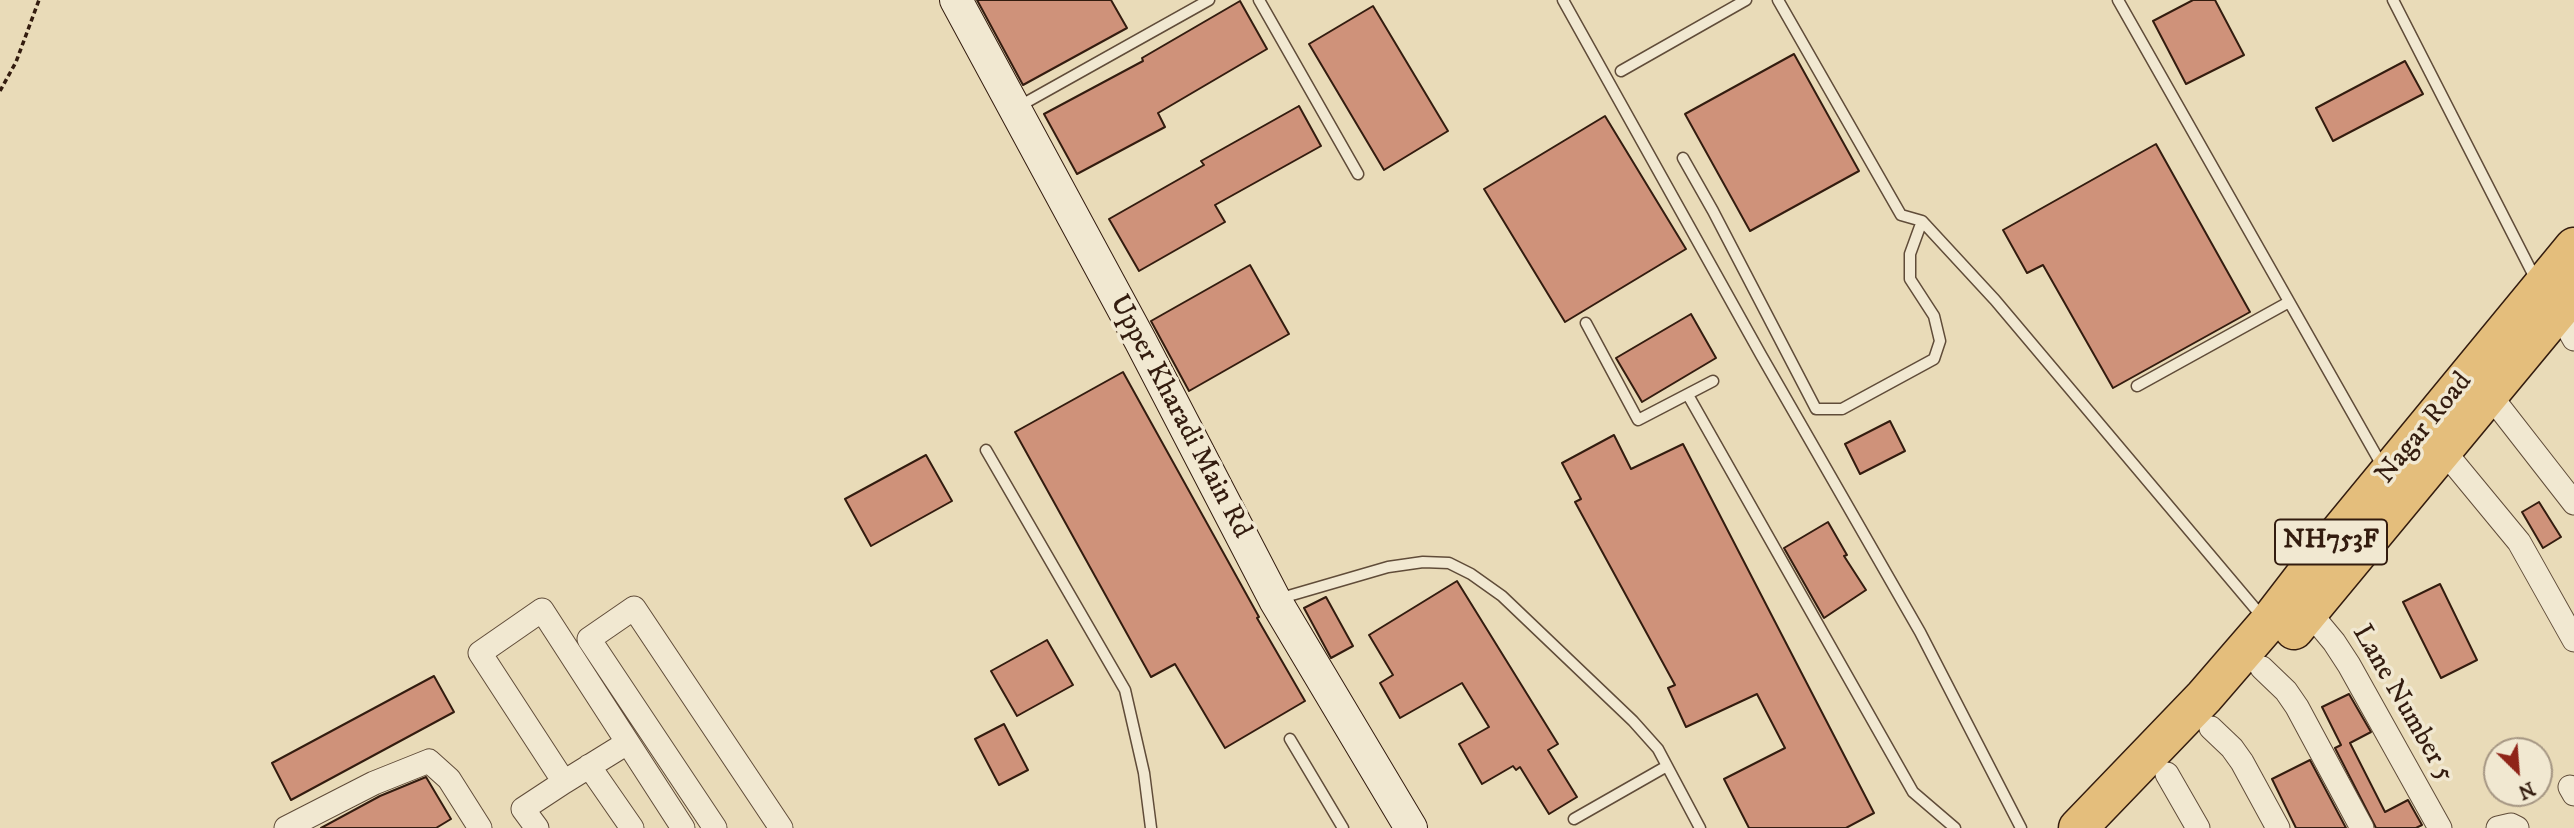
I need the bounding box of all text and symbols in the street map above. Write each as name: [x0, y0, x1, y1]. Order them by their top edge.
street label: Upper Kharadi Main Rd: [1101, 290, 1257, 544]
street label: Nagar Road: [2370, 366, 2480, 492]
road number: NH753F: [2275, 520, 2387, 564]
street label: Lane Number 5: [2343, 619, 2461, 789]
north arrow: [2483, 737, 2553, 807]
text: N: [2514, 776, 2538, 803]

